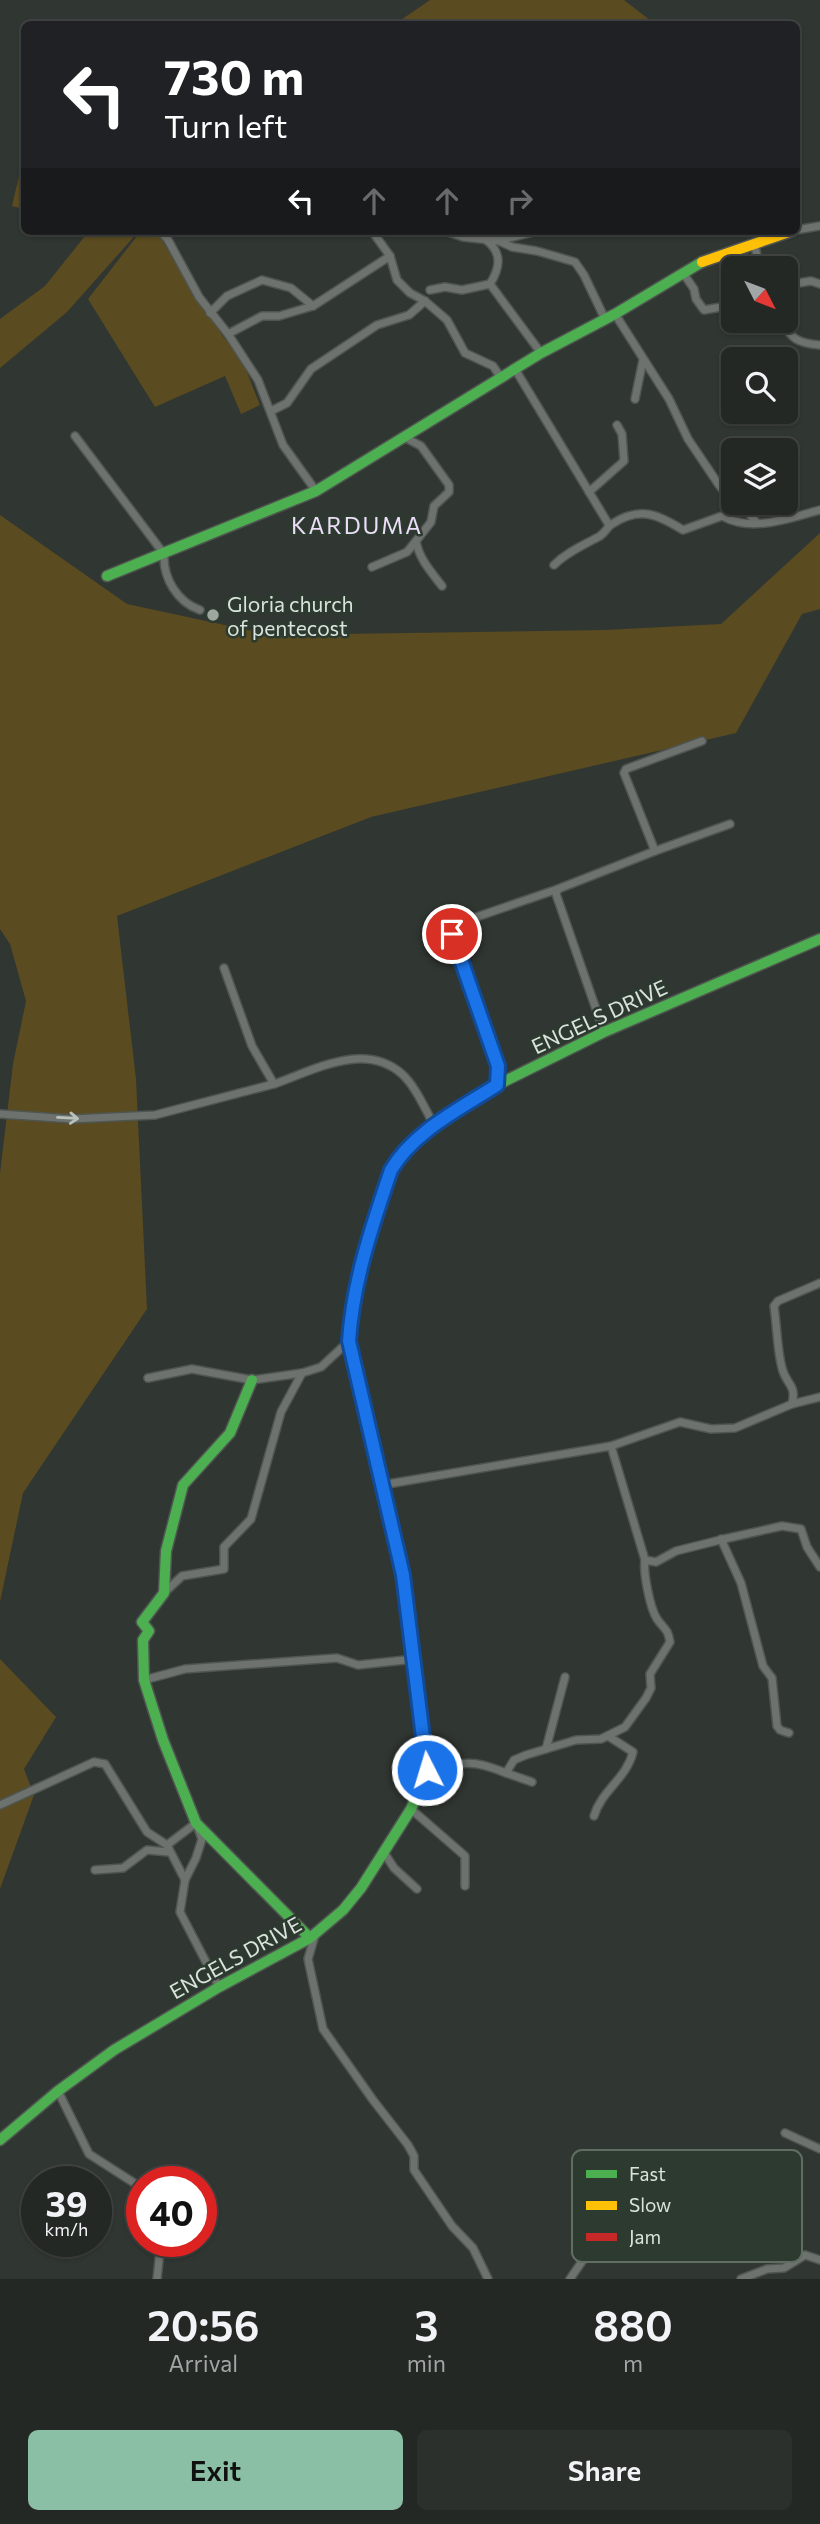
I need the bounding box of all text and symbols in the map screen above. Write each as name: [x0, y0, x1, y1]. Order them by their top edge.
text: 730 m: [164, 45, 304, 105]
icon: left: [49, 49, 140, 140]
text: Turn left: [164, 105, 288, 145]
icon: left: [282, 182, 320, 220]
icon: ahead: [355, 182, 393, 220]
icon: ahead: [428, 182, 466, 220]
icon: right: [501, 182, 539, 220]
north arrow: [721, 256, 798, 332]
map controls: [721, 256, 798, 515]
button: search: [721, 347, 798, 424]
button: layers: [721, 438, 798, 515]
district label: KARDUMA: [291, 511, 423, 539]
place label: Gloria church of pentecost: [227, 591, 354, 640]
marker: Gloria church of pentecost: [205, 607, 221, 623]
pin: [422, 904, 482, 964]
icon: arrive: [433, 915, 471, 953]
street label: ENGELS DRIVE: [527, 974, 671, 1058]
one-way arrow: [56, 1112, 79, 1125]
position arrow: [390, 1733, 464, 1807]
street label: ENGELS DRIVE: [165, 1910, 305, 2004]
legend: [572, 2150, 802, 2262]
text: Fast: [629, 2162, 666, 2185]
speed limit sign: 40: [126, 2166, 217, 2257]
text: 39: [46, 2181, 87, 2224]
text: Slow: [629, 2193, 671, 2216]
text: km/h: [45, 2218, 88, 2240]
text: Jam: [629, 2225, 661, 2248]
text: 20:56: [147, 2298, 259, 2350]
text: 3: [414, 2298, 438, 2350]
text: 880: [593, 2298, 673, 2350]
text: Arrival: [169, 2349, 238, 2377]
text: min: [407, 2349, 446, 2377]
text: m: [623, 2349, 643, 2377]
button: Exit: [28, 2430, 403, 2510]
button: Share: [417, 2430, 792, 2510]

